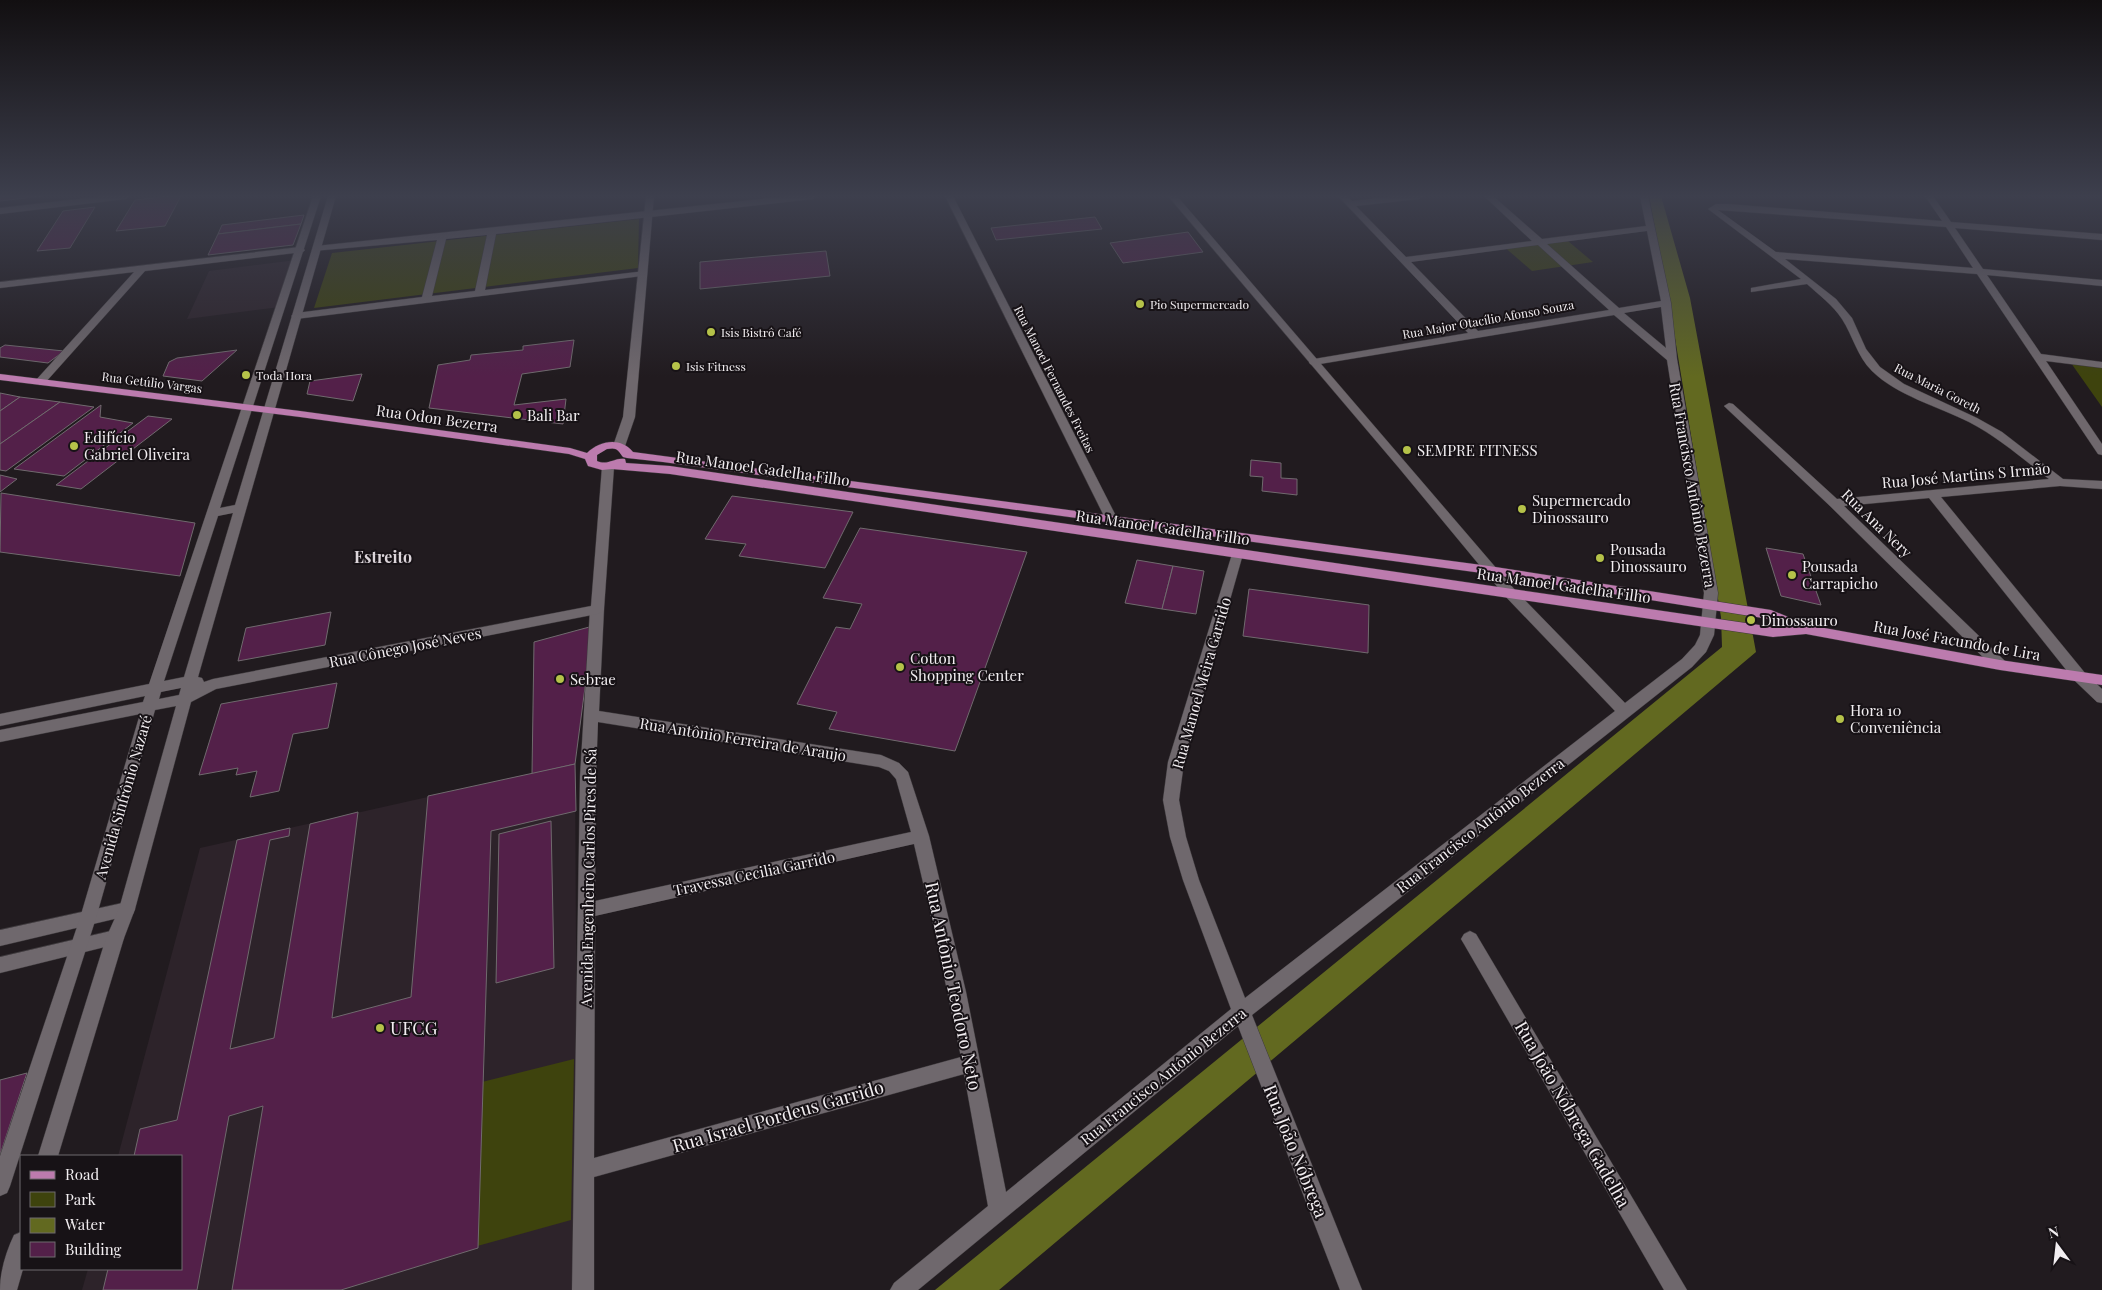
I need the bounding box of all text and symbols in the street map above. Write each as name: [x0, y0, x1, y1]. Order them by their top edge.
place label: Pio Supermercado: [1150, 296, 1250, 312]
street label: Rua Major Otacílio Afonso Souza: [1401, 296, 1575, 342]
marker: Pio Supermercado: [1134, 298, 1146, 310]
street label: Rua Manoel Fernandes Freitas: [1011, 303, 1099, 455]
place label: Isis Bistrô Café: [721, 324, 802, 340]
marker: Isis Bistrô Café: [705, 326, 717, 338]
place label: Isis Fitness: [686, 358, 746, 374]
street label: Rua Maria Goreth: [1892, 359, 1984, 417]
marker: Isis Fitness: [670, 360, 682, 372]
place label: Toda Hora: [256, 367, 312, 383]
street label: Rua Getúlio Vargas: [101, 368, 203, 396]
marker: Toda Hora: [240, 369, 252, 381]
street label: Rua Francisco Antônio Bezerra: [1665, 381, 1721, 590]
street label: Rua Odon Bezerra: [375, 400, 500, 437]
place label: Bali Bar: [527, 405, 580, 425]
marker: Bali Bar: [511, 409, 523, 421]
place label: Edifício Gabriel Oliveira: [84, 427, 191, 464]
marker: Edifício Gabriel Oliveira: [68, 440, 80, 452]
place label: SEMPRE FITNESS: [1417, 440, 1538, 460]
marker: SEMPRE FITNESS: [1401, 444, 1413, 456]
street label: Rua Manoel Gadelha Filho: [675, 446, 851, 490]
street label: Rua José Martins S Irmão: [1881, 458, 2051, 492]
street label: Rua Ana Nery: [1837, 484, 1917, 562]
place label: Supermercado Dinossauro: [1532, 490, 1631, 527]
marker: Supermercado Dinossauro: [1516, 503, 1528, 515]
street label: Rua Manoel Gadelha Filho: [1075, 505, 1251, 549]
place label: Pousada Dinossauro: [1610, 539, 1687, 576]
district label: Estreito: [354, 546, 412, 567]
marker: Pousada Dinossauro: [1594, 552, 1606, 564]
place label: Pousada Carrapicho: [1802, 556, 1878, 593]
street label: Rua Manoel Gadelha Filho: [1476, 563, 1652, 607]
marker: Pousada Carrapicho: [1786, 569, 1798, 581]
street label: Rua Manoel Meira Garrido: [1167, 595, 1235, 771]
place label: Dinossauro: [1761, 610, 1838, 630]
marker: Dinossauro: [1745, 614, 1757, 626]
street label: Rua José Facundo de Lira: [1872, 615, 2043, 665]
street label: Rua Cônego José Neves: [327, 622, 483, 672]
place label: Cotton Shopping Center: [910, 648, 1024, 685]
marker: Cotton Shopping Center: [894, 661, 906, 673]
place label: Sebrae: [570, 669, 616, 689]
marker: Sebrae: [554, 673, 566, 685]
place label: Hora 10 Conveniência: [1850, 700, 1942, 737]
street label: Avenida Sinfrônio Nazaré: [90, 713, 156, 882]
street label: Rua Antônio Ferreira de Araujo: [638, 713, 848, 765]
marker: Hora 10 Conveniência: [1834, 713, 1846, 725]
street label: Avenida Engenheiro Carlos Pires de Sá: [576, 748, 600, 1009]
street label: Rua Francisco Antônio Bezerra: [1392, 753, 1569, 897]
street label: Travessa Cecilia Garrido: [671, 846, 837, 900]
street label: Rua Antônio Teodoro Neto: [920, 880, 988, 1093]
street label: Rua Francisco Antônio Bezerra: [1076, 1002, 1251, 1149]
place label: UFCG: [390, 1016, 438, 1040]
street label: Rua João Nóbrega Gadelha: [1510, 1016, 1636, 1212]
marker: UFCG: [374, 1022, 386, 1034]
street label: Rua Israel Pordeus Garrido: [670, 1074, 887, 1158]
street label: Rua João Nóbrega: [1258, 1081, 1334, 1221]
legend: [20, 1155, 182, 1270]
text: Road: [65, 1164, 99, 1184]
text: Park: [65, 1189, 97, 1209]
text: Water: [64, 1214, 105, 1234]
north arrow: [2032, 1220, 2082, 1270]
text: N: [2046, 1221, 2061, 1242]
text: Building: [65, 1239, 122, 1259]

